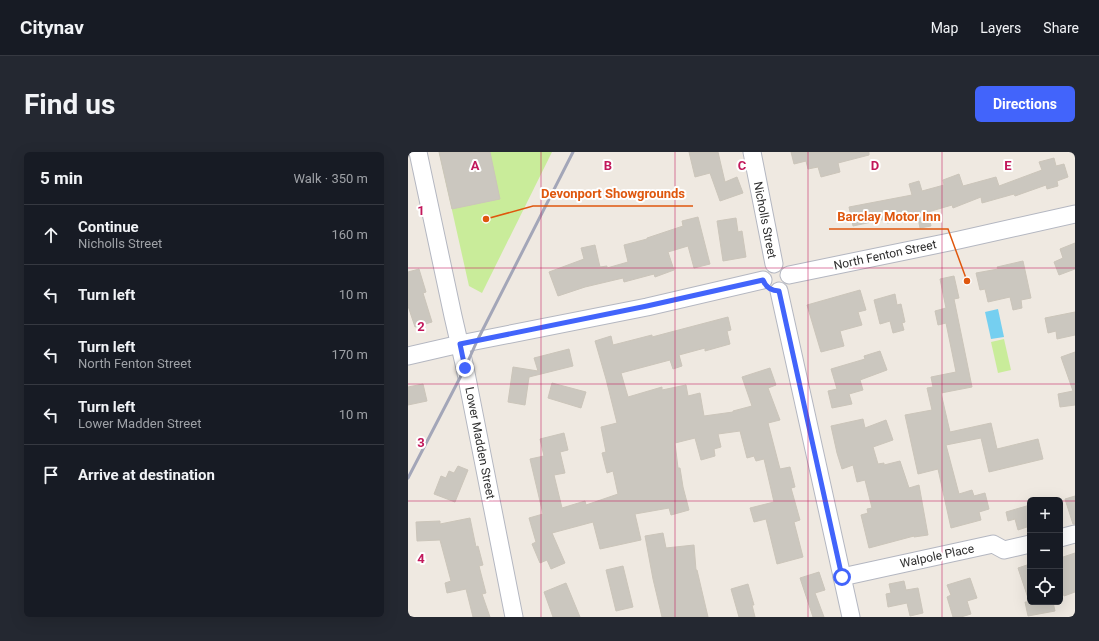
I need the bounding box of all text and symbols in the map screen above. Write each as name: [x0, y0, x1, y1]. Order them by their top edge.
text: Citynav: [20, 16, 84, 39]
text: Map: [931, 20, 958, 36]
text: Layers: [980, 20, 1021, 36]
text: Share: [1043, 20, 1079, 36]
button: Directions: [975, 86, 1075, 122]
text: Find us: [24, 88, 115, 121]
text: A: [471, 158, 480, 173]
text: B: [604, 158, 612, 173]
text: C: [738, 158, 747, 173]
text: D: [871, 158, 879, 173]
text: E: [1004, 158, 1012, 173]
text: 5 min: [40, 168, 83, 188]
text: Walk · 350 m: [293, 171, 368, 186]
street label: Nicholls Street: [751, 180, 779, 260]
callout: Devonport Showgrounds: [533, 181, 693, 206]
text: Devonport Showgrounds: [541, 186, 685, 201]
text: 1: [417, 203, 425, 218]
callout: Barclay Motor Inn: [829, 204, 948, 229]
text: Barclay Motor Inn: [837, 209, 941, 224]
text: Continue: [78, 218, 139, 236]
icon: ahead: [40, 224, 62, 246]
text: 160 m: [331, 227, 368, 242]
text: Nicholls Street: [78, 236, 162, 251]
street label: North Fenton Street: [832, 237, 938, 273]
icon: left: [40, 284, 62, 306]
text: Turn left: [78, 286, 135, 304]
text: 10 m: [339, 287, 368, 302]
text: 2: [417, 319, 425, 334]
text: Turn left: [78, 338, 135, 356]
icon: left: [40, 344, 62, 366]
text: 170 m: [331, 347, 368, 362]
text: North Fenton Street: [78, 356, 191, 371]
route end: [456, 359, 474, 377]
street label: Lower Madden Street: [462, 386, 498, 500]
text: Turn left: [78, 398, 135, 416]
icon: left: [40, 404, 62, 426]
text: 10 m: [339, 407, 368, 422]
text: Lower Madden Street: [78, 416, 201, 431]
text: 3: [417, 435, 425, 450]
icon: arrive: [40, 464, 62, 486]
text: Arrive at destination: [78, 466, 215, 484]
map controls: [1027, 497, 1063, 605]
button: +: [1027, 497, 1063, 533]
button: −: [1027, 533, 1063, 569]
street label: Walpole Place: [899, 541, 975, 571]
text: 4: [417, 551, 425, 566]
route start: [833, 568, 851, 586]
button: locate: [1027, 569, 1063, 605]

